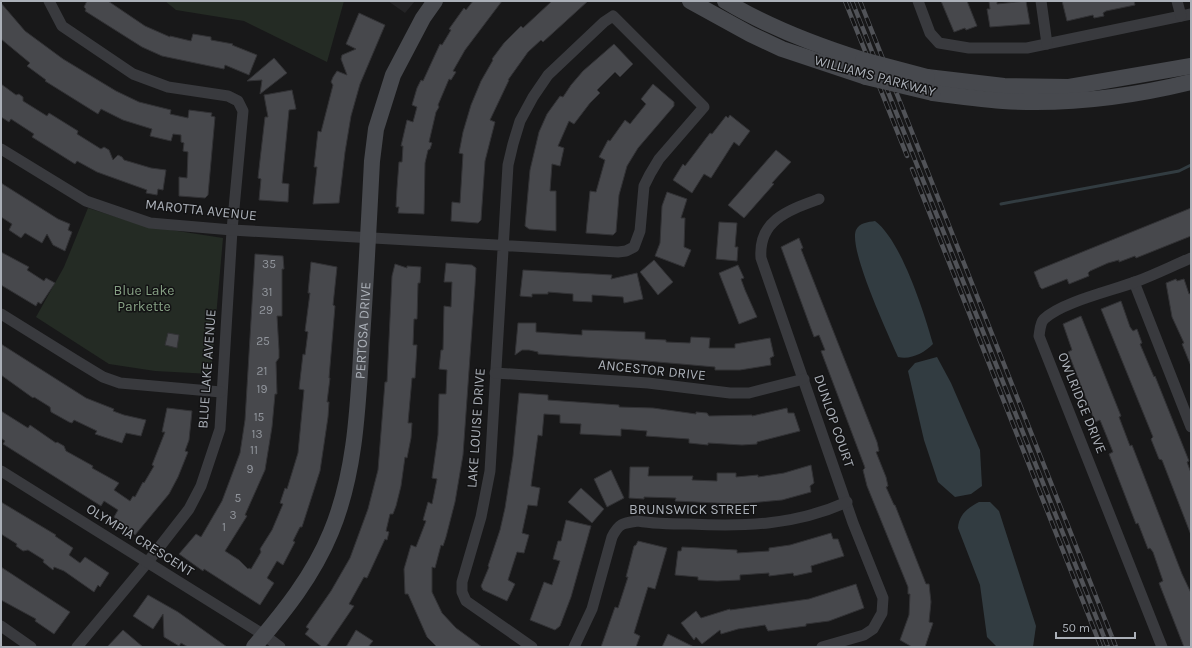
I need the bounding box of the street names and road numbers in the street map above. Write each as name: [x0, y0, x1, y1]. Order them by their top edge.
street label: WILLIAMS PARKWAY: [812, 52, 938, 100]
street label: MAROTTA AVENUE: [144, 196, 258, 224]
street label: PERTOSA DRIVE: [351, 281, 374, 380]
street label: BLUE LAKE AVENUE: [194, 309, 220, 429]
street label: OWLRIDGE DRIVE: [1054, 350, 1110, 456]
street label: ANCESTOR DRIVE: [597, 356, 707, 384]
street label: LAKE LOUISE DRIVE: [463, 368, 489, 488]
street label: DUNLOP COURT: [810, 372, 858, 470]
street label: OLYMPIA CRESCENT: [83, 500, 197, 580]
street label: BRUNSWICK STREET: [629, 501, 757, 518]

